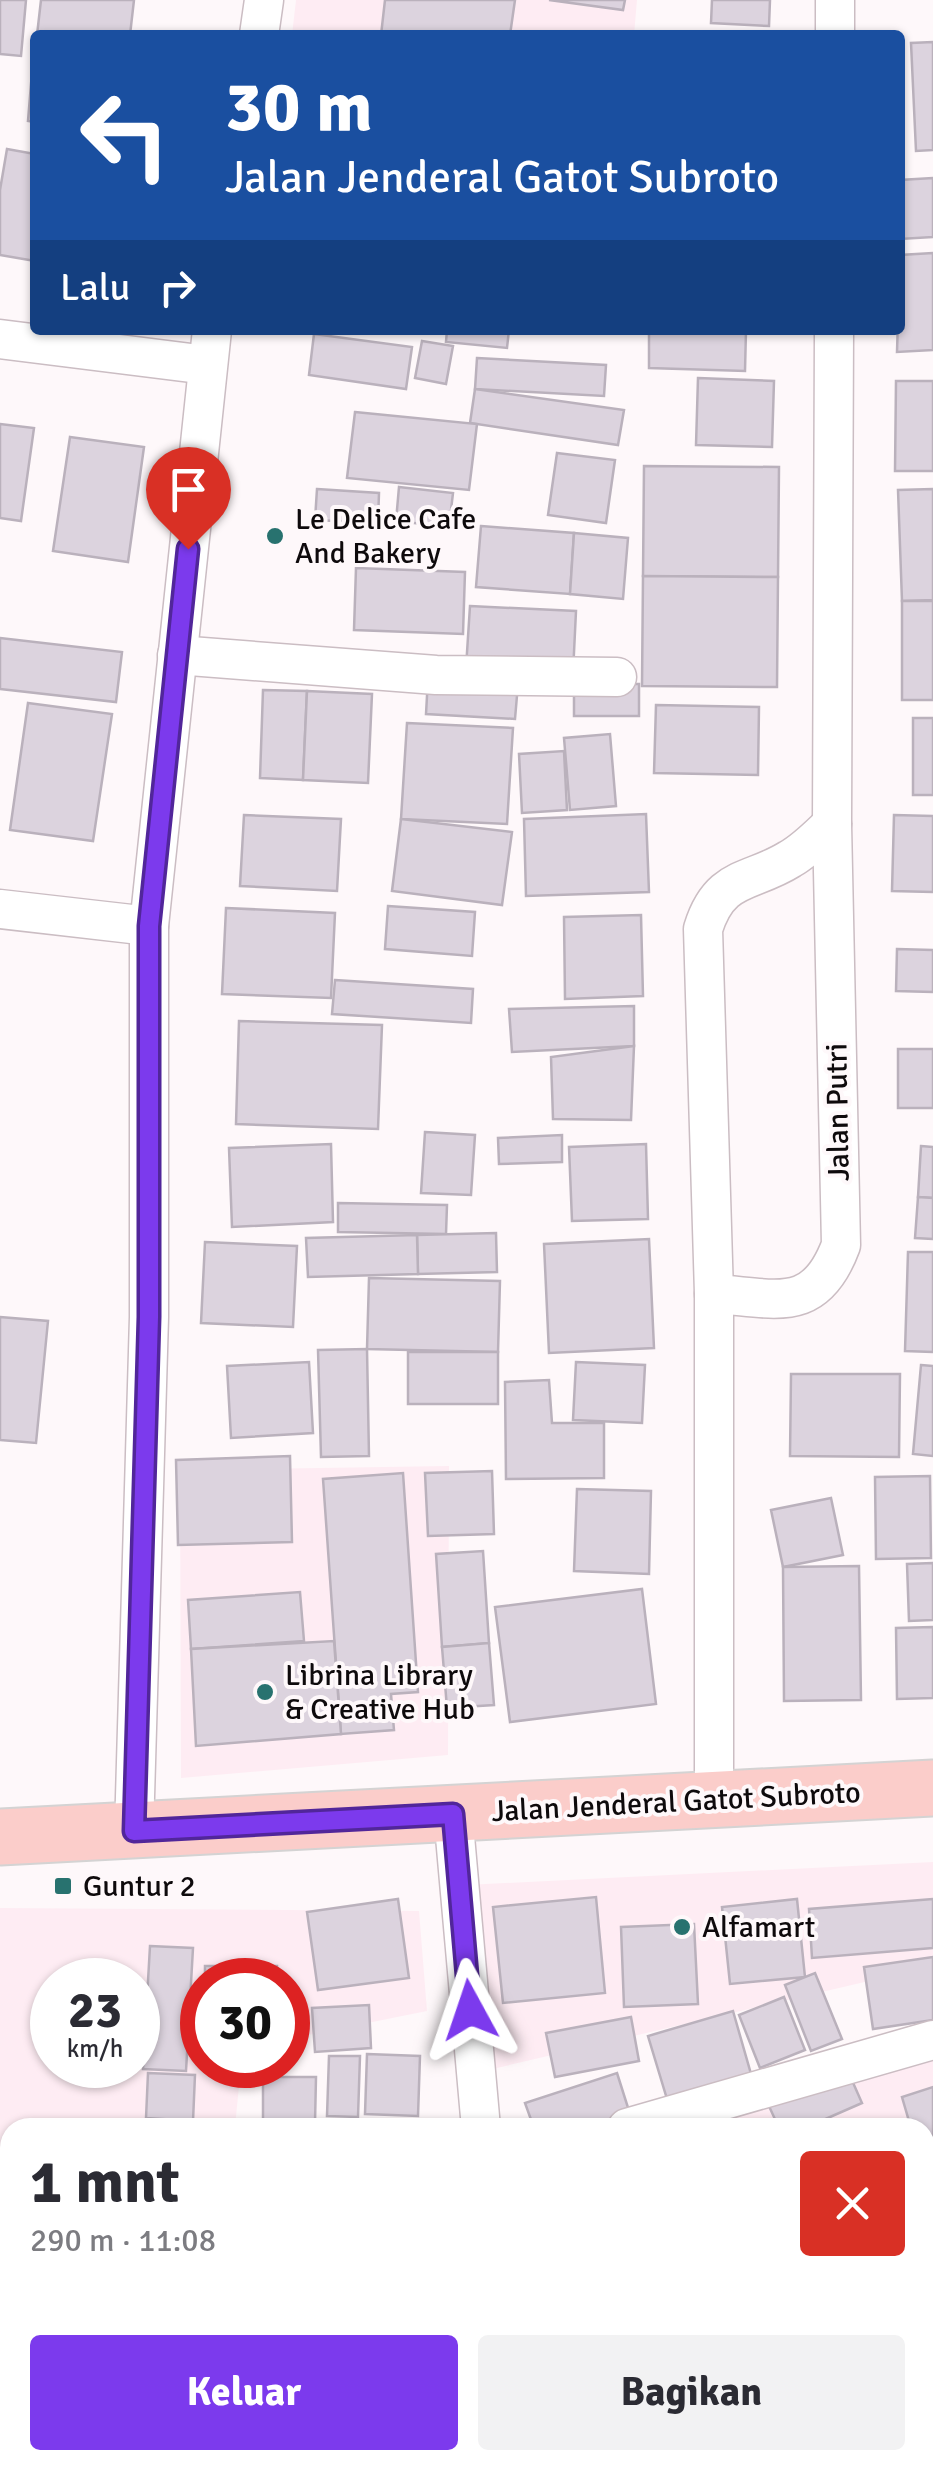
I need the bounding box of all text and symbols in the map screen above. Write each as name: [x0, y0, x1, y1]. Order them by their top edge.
text: 30 m: [225, 64, 373, 150]
icon: left: [60, 70, 190, 200]
text: Jalan Jenderal Gatot Subroto: [225, 150, 779, 205]
icon: right: [150, 260, 205, 315]
text: Lalu: [60, 264, 130, 311]
pin: [146, 447, 231, 550]
icon: arrive: [161, 462, 216, 517]
place label: Le Delice Cafe And Bakery: [295, 501, 476, 572]
marker: Le Delice Cafe And Bakery: [264, 525, 286, 547]
street label: Jalan Putri: [818, 1043, 858, 1181]
place label: Librina Library & Creative Hub: [285, 1657, 475, 1728]
marker: Librina Library & Creative Hub: [254, 1681, 276, 1703]
street label: Jalan Jenderal Gatot Subroto: [491, 1774, 861, 1830]
place label: Guntur 2: [83, 1868, 196, 1905]
marker: Guntur 2: [52, 1875, 74, 1897]
place label: Alfamart: [702, 1909, 815, 1946]
marker: Alfamart: [671, 1916, 693, 1938]
speed limit sign: 30: [180, 1958, 310, 2088]
position arrow: [418, 1958, 522, 2062]
text: 23: [68, 1980, 122, 2042]
text: km/h: [67, 2033, 123, 2064]
text: 1 mnt: [30, 2146, 179, 2220]
button: close: [800, 2151, 905, 2256]
text: 290 m · 11:08: [30, 2221, 216, 2260]
button: Keluar: [30, 2335, 458, 2450]
button: Bagikan: [478, 2335, 905, 2450]

